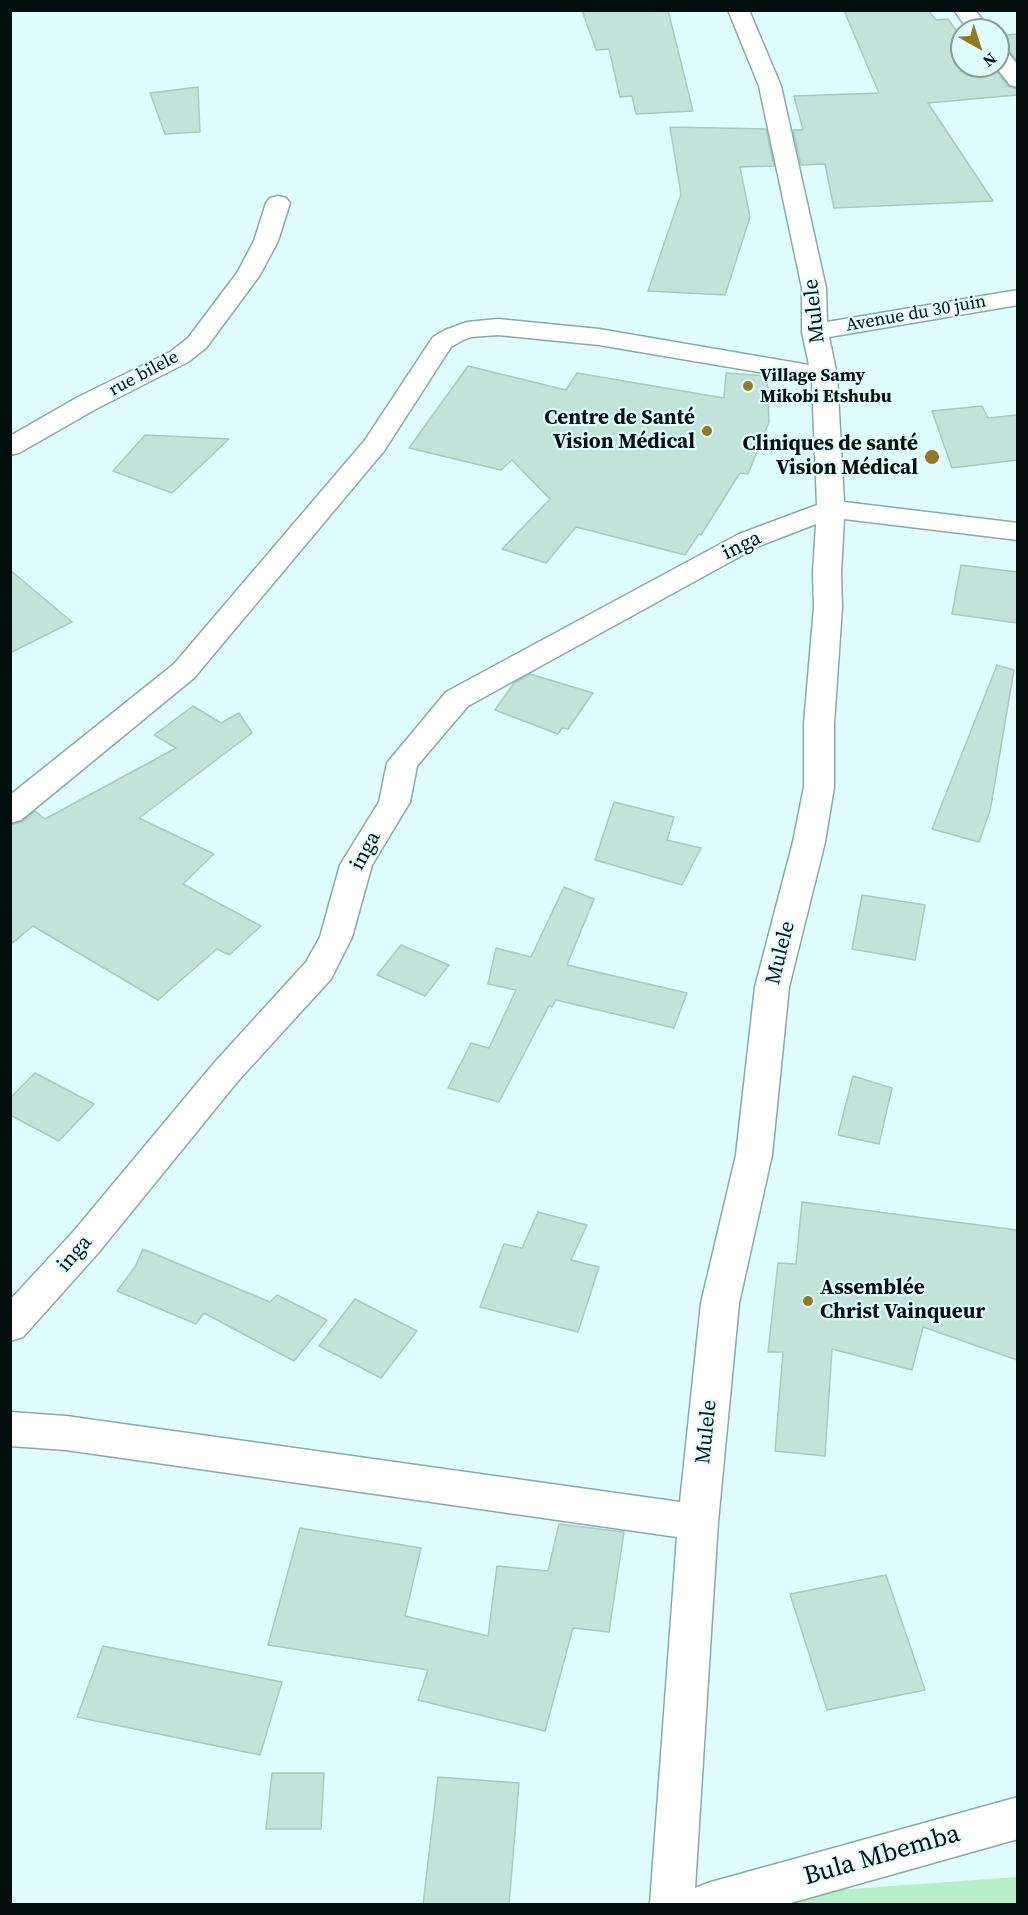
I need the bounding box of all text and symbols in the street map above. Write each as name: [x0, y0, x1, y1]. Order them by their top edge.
north arrow: [950, 18, 1010, 78]
text: N: [979, 48, 1002, 73]
street label: Mulele: [799, 278, 831, 344]
street label: Avenue du 30 juin: [844, 291, 988, 337]
street label: rue bilele: [105, 347, 183, 401]
place label: Village Samy Mikobi Etshubu: [760, 365, 892, 407]
marker: Village Samy Mikobi Etshubu: [741, 379, 755, 393]
place label: Centre de Santé Vision Médical: [544, 406, 695, 456]
marker: Centre de Santé Vision Médical: [700, 424, 714, 438]
place label: Cliniques de santé Vision Médical: [742, 432, 918, 482]
marker: Cliniques de santé Vision Médical: [923, 448, 941, 466]
street label: inga: [718, 526, 766, 566]
street label: inga: [345, 827, 387, 875]
street label: Mulele: [761, 919, 801, 987]
street label: inga: [52, 1231, 98, 1277]
place label: Assemblée Christ Vainqueur: [820, 1276, 985, 1326]
marker: Assemblée Christ Vainqueur: [801, 1294, 815, 1308]
street label: Mulele: [691, 1399, 723, 1465]
street label: Bula Mbemba: [800, 1819, 964, 1893]

